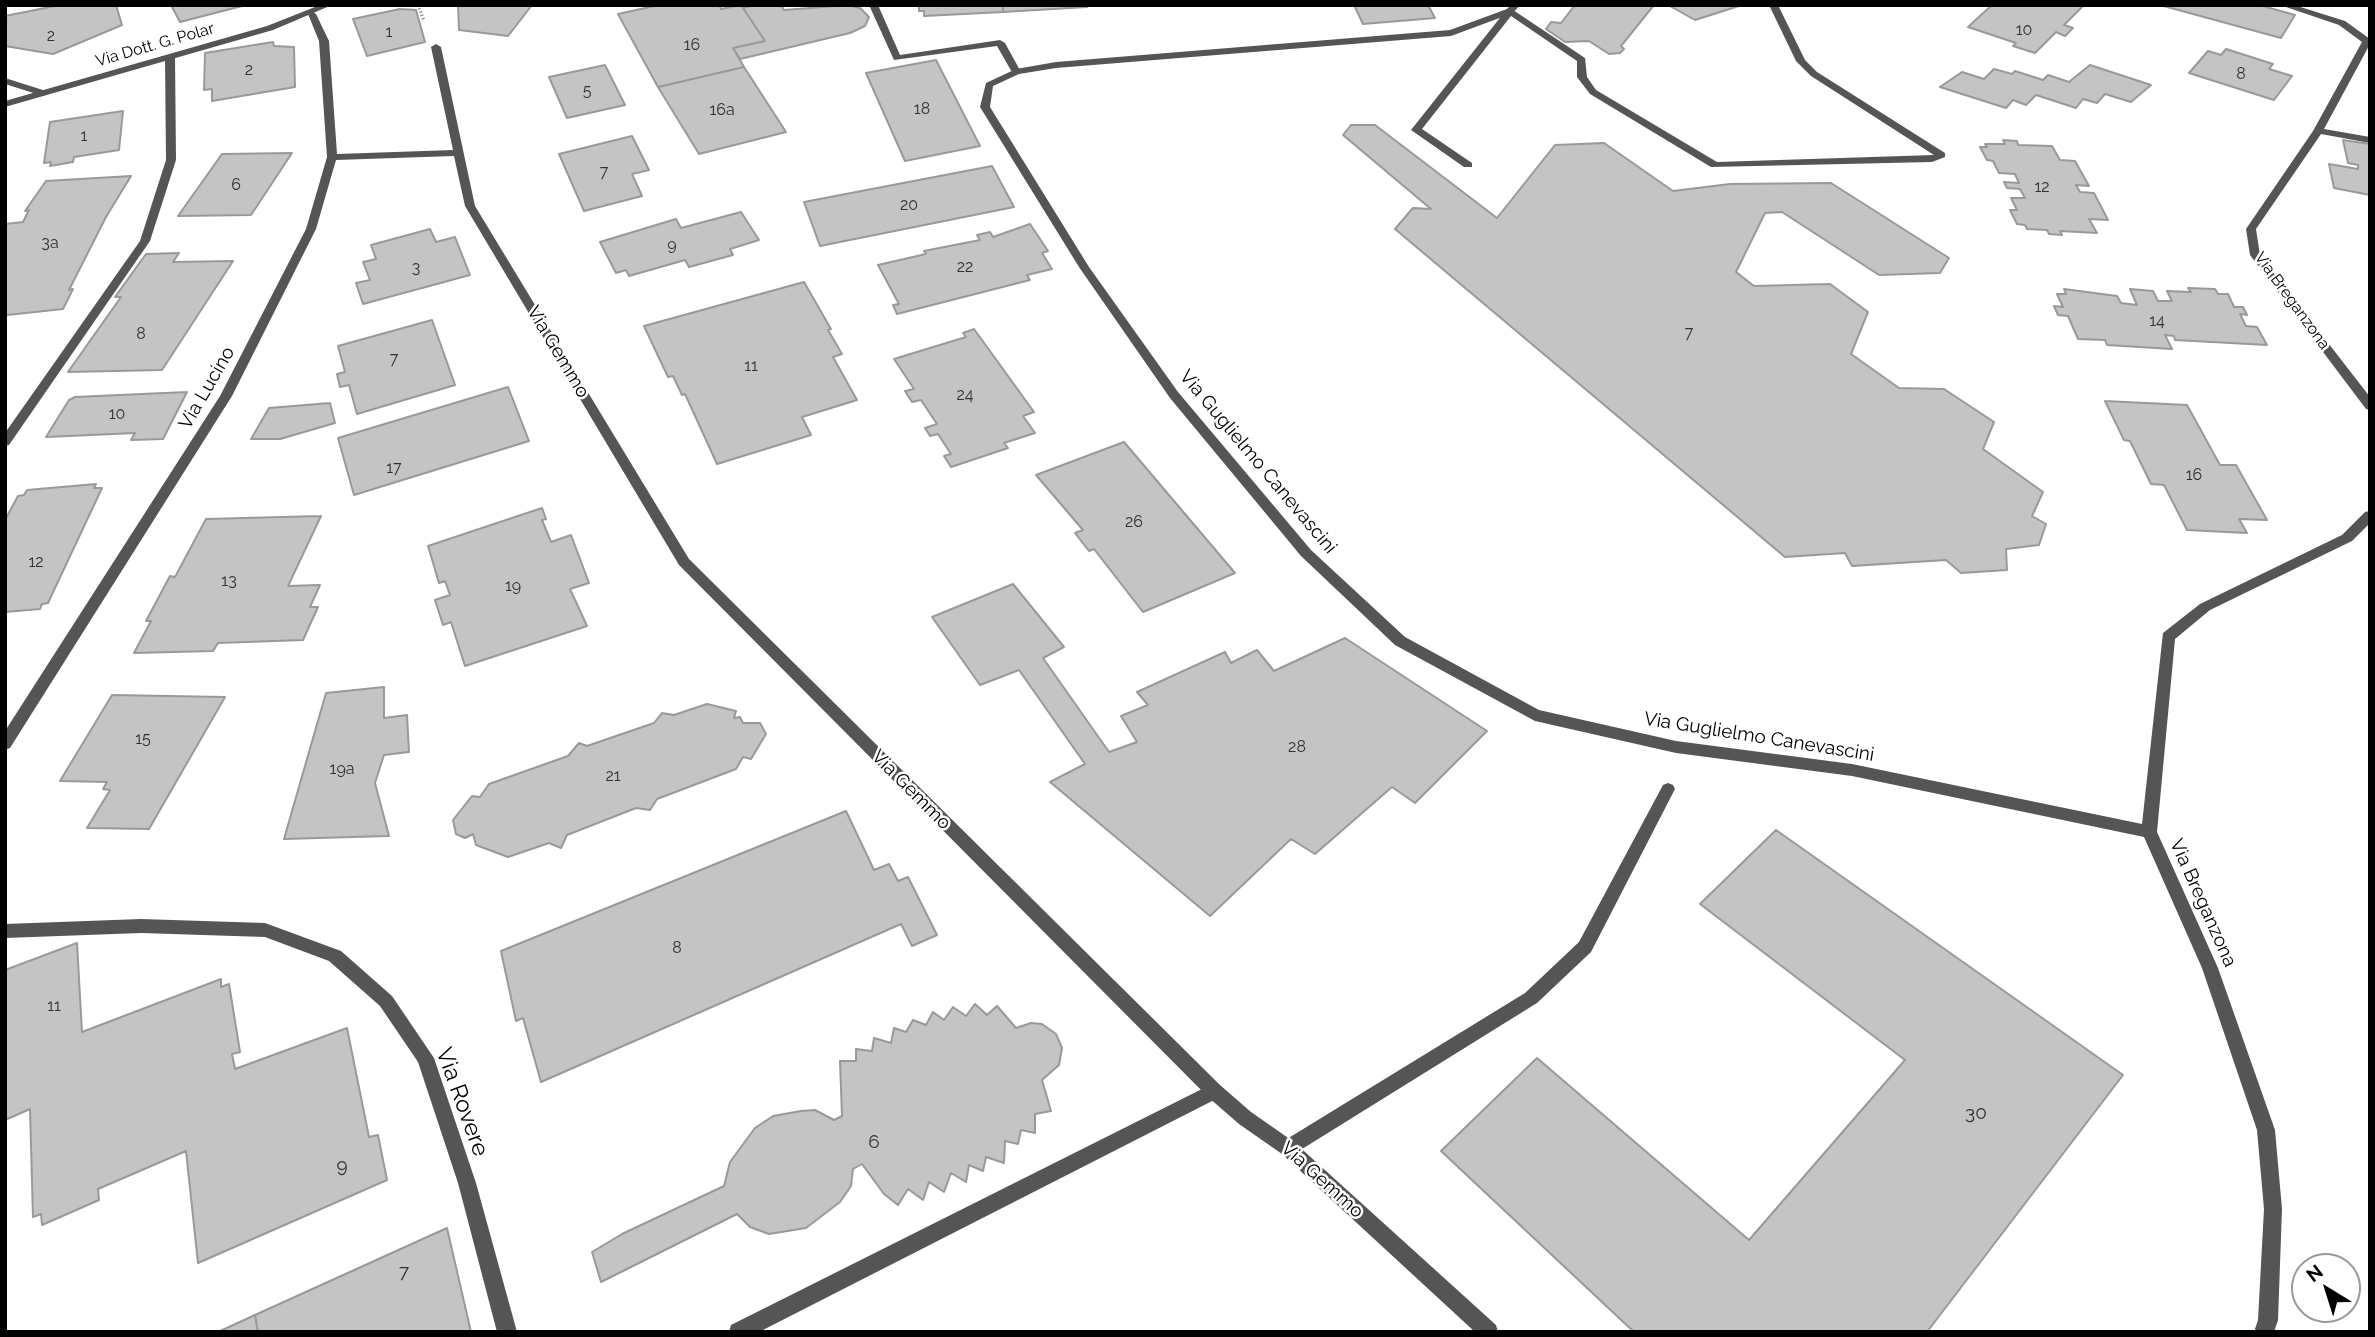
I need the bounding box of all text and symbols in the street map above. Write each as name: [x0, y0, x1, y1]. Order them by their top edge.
street label: Via Dott. G. Polar: [94, 19, 216, 71]
house number: 10: [2016, 20, 2032, 40]
house number: 1: [386, 22, 392, 42]
house number: 2: [47, 26, 55, 46]
house number: 16: [684, 35, 700, 55]
house number: 2: [245, 60, 253, 80]
house number: 8: [2236, 64, 2246, 84]
house number: 5: [583, 81, 591, 101]
house number: 18: [914, 99, 930, 119]
house number: 16a: [709, 100, 735, 120]
house number: 1: [81, 126, 87, 146]
house number: 7: [600, 162, 608, 182]
house number: 6: [231, 175, 241, 195]
house number: 12: [2034, 177, 2050, 197]
house number: 20: [900, 195, 918, 215]
house number: 3a: [41, 233, 59, 253]
house number: 9: [667, 235, 677, 255]
street label: Via Breganzona: [2250, 249, 2334, 353]
house number: 22: [957, 257, 973, 277]
house number: 3: [412, 258, 420, 278]
street label: Via Gemmo: [522, 302, 594, 402]
house number: 14: [2149, 311, 2165, 331]
house number: 7: [1685, 323, 1693, 343]
house number: 8: [136, 324, 146, 344]
street label: Via Lucino: [174, 343, 240, 433]
house number: 7: [390, 349, 398, 369]
house number: 11: [744, 356, 758, 376]
street label: Via Guglielmo Canevascini: [1174, 366, 1342, 558]
house number: 24: [956, 385, 974, 405]
house number: 10: [109, 404, 125, 424]
house number: 17: [386, 458, 402, 478]
house number: 16: [2186, 465, 2202, 485]
house number: 26: [1125, 512, 1143, 532]
house number: 12: [28, 552, 44, 572]
house number: 13: [221, 571, 237, 591]
house number: 19: [505, 576, 521, 596]
street label: Via Guglielmo Canevascini: [1642, 708, 1876, 766]
house number: 15: [135, 729, 151, 749]
house number: 28: [1288, 737, 1306, 757]
street label: Via Gemmo: [866, 745, 956, 835]
house number: 19a: [330, 759, 354, 779]
house number: 21: [605, 766, 621, 786]
street label: Via Breganzona: [2165, 836, 2241, 970]
house number: 8: [672, 938, 682, 958]
house number: 11: [47, 996, 61, 1016]
street label: Via Rovere: [430, 1044, 494, 1160]
house number: 30: [1965, 1102, 1987, 1124]
house number: 6: [868, 1131, 880, 1153]
street label: Via Gemmo: [1276, 1137, 1368, 1223]
house number: 9: [336, 1155, 348, 1177]
north arrow: [2291, 1253, 2361, 1323]
text: N: [2302, 1260, 2327, 1286]
house number: 7: [399, 1261, 409, 1283]

